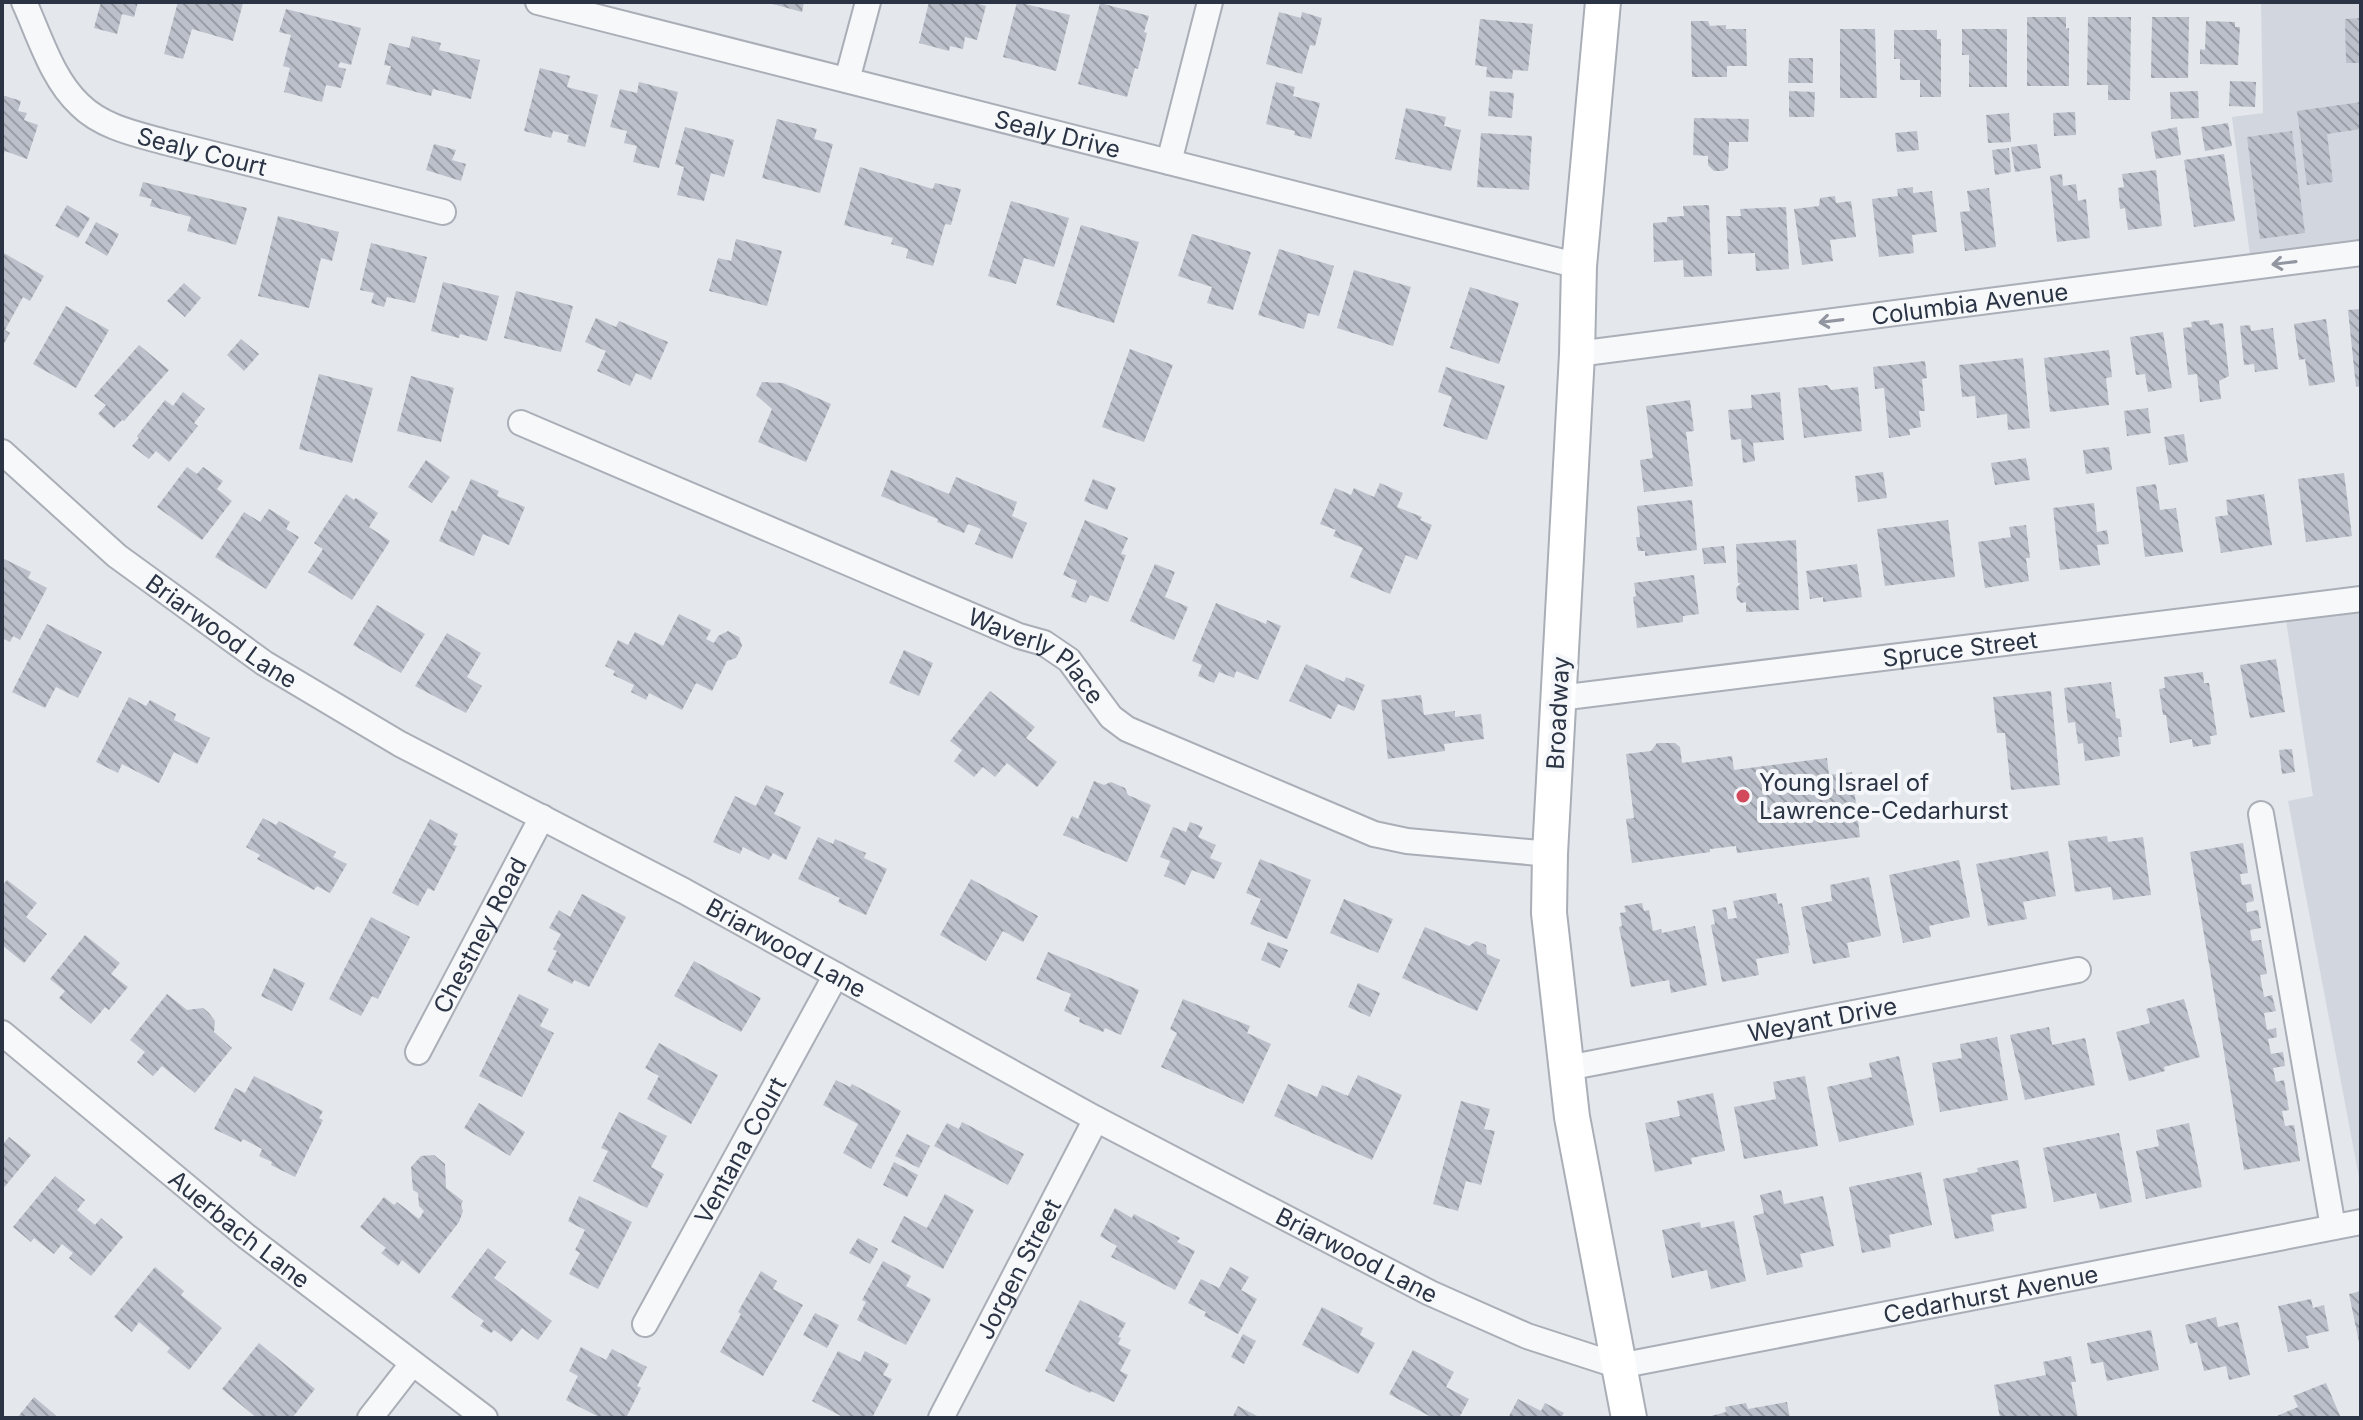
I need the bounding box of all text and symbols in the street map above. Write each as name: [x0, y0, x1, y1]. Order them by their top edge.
street label: Sealy Drive: [992, 104, 1124, 164]
street label: Sealy Court: [134, 121, 270, 182]
one-way arrow: [2272, 256, 2297, 271]
street label: Columbia Avenue: [1870, 276, 2070, 330]
one-way arrow: [1819, 314, 1844, 329]
street label: Briarwood Lane: [141, 568, 303, 694]
street label: Waverly Place: [964, 601, 1111, 709]
street label: Spruce Street: [1881, 625, 2039, 672]
street label: Broadway: [1541, 656, 1575, 770]
place label: Young Israel of Lawrence-Cedarhurst: [1759, 768, 2008, 825]
marker: Young Israel of Lawrence-Cedarhurst: [1734, 787, 1752, 805]
street label: Chestney Road: [427, 852, 533, 1018]
street label: Briarwood Lane: [701, 892, 871, 1004]
street label: Weyant Drive: [1745, 991, 1899, 1048]
street label: Ventana Court: [688, 1072, 792, 1229]
street label: Auerbach Lane: [163, 1164, 316, 1294]
street label: Jorgen Street: [970, 1194, 1067, 1344]
street label: Briarwood Lane: [1271, 1201, 1443, 1309]
street label: Cedarhurst Avenue: [1881, 1259, 2101, 1329]

